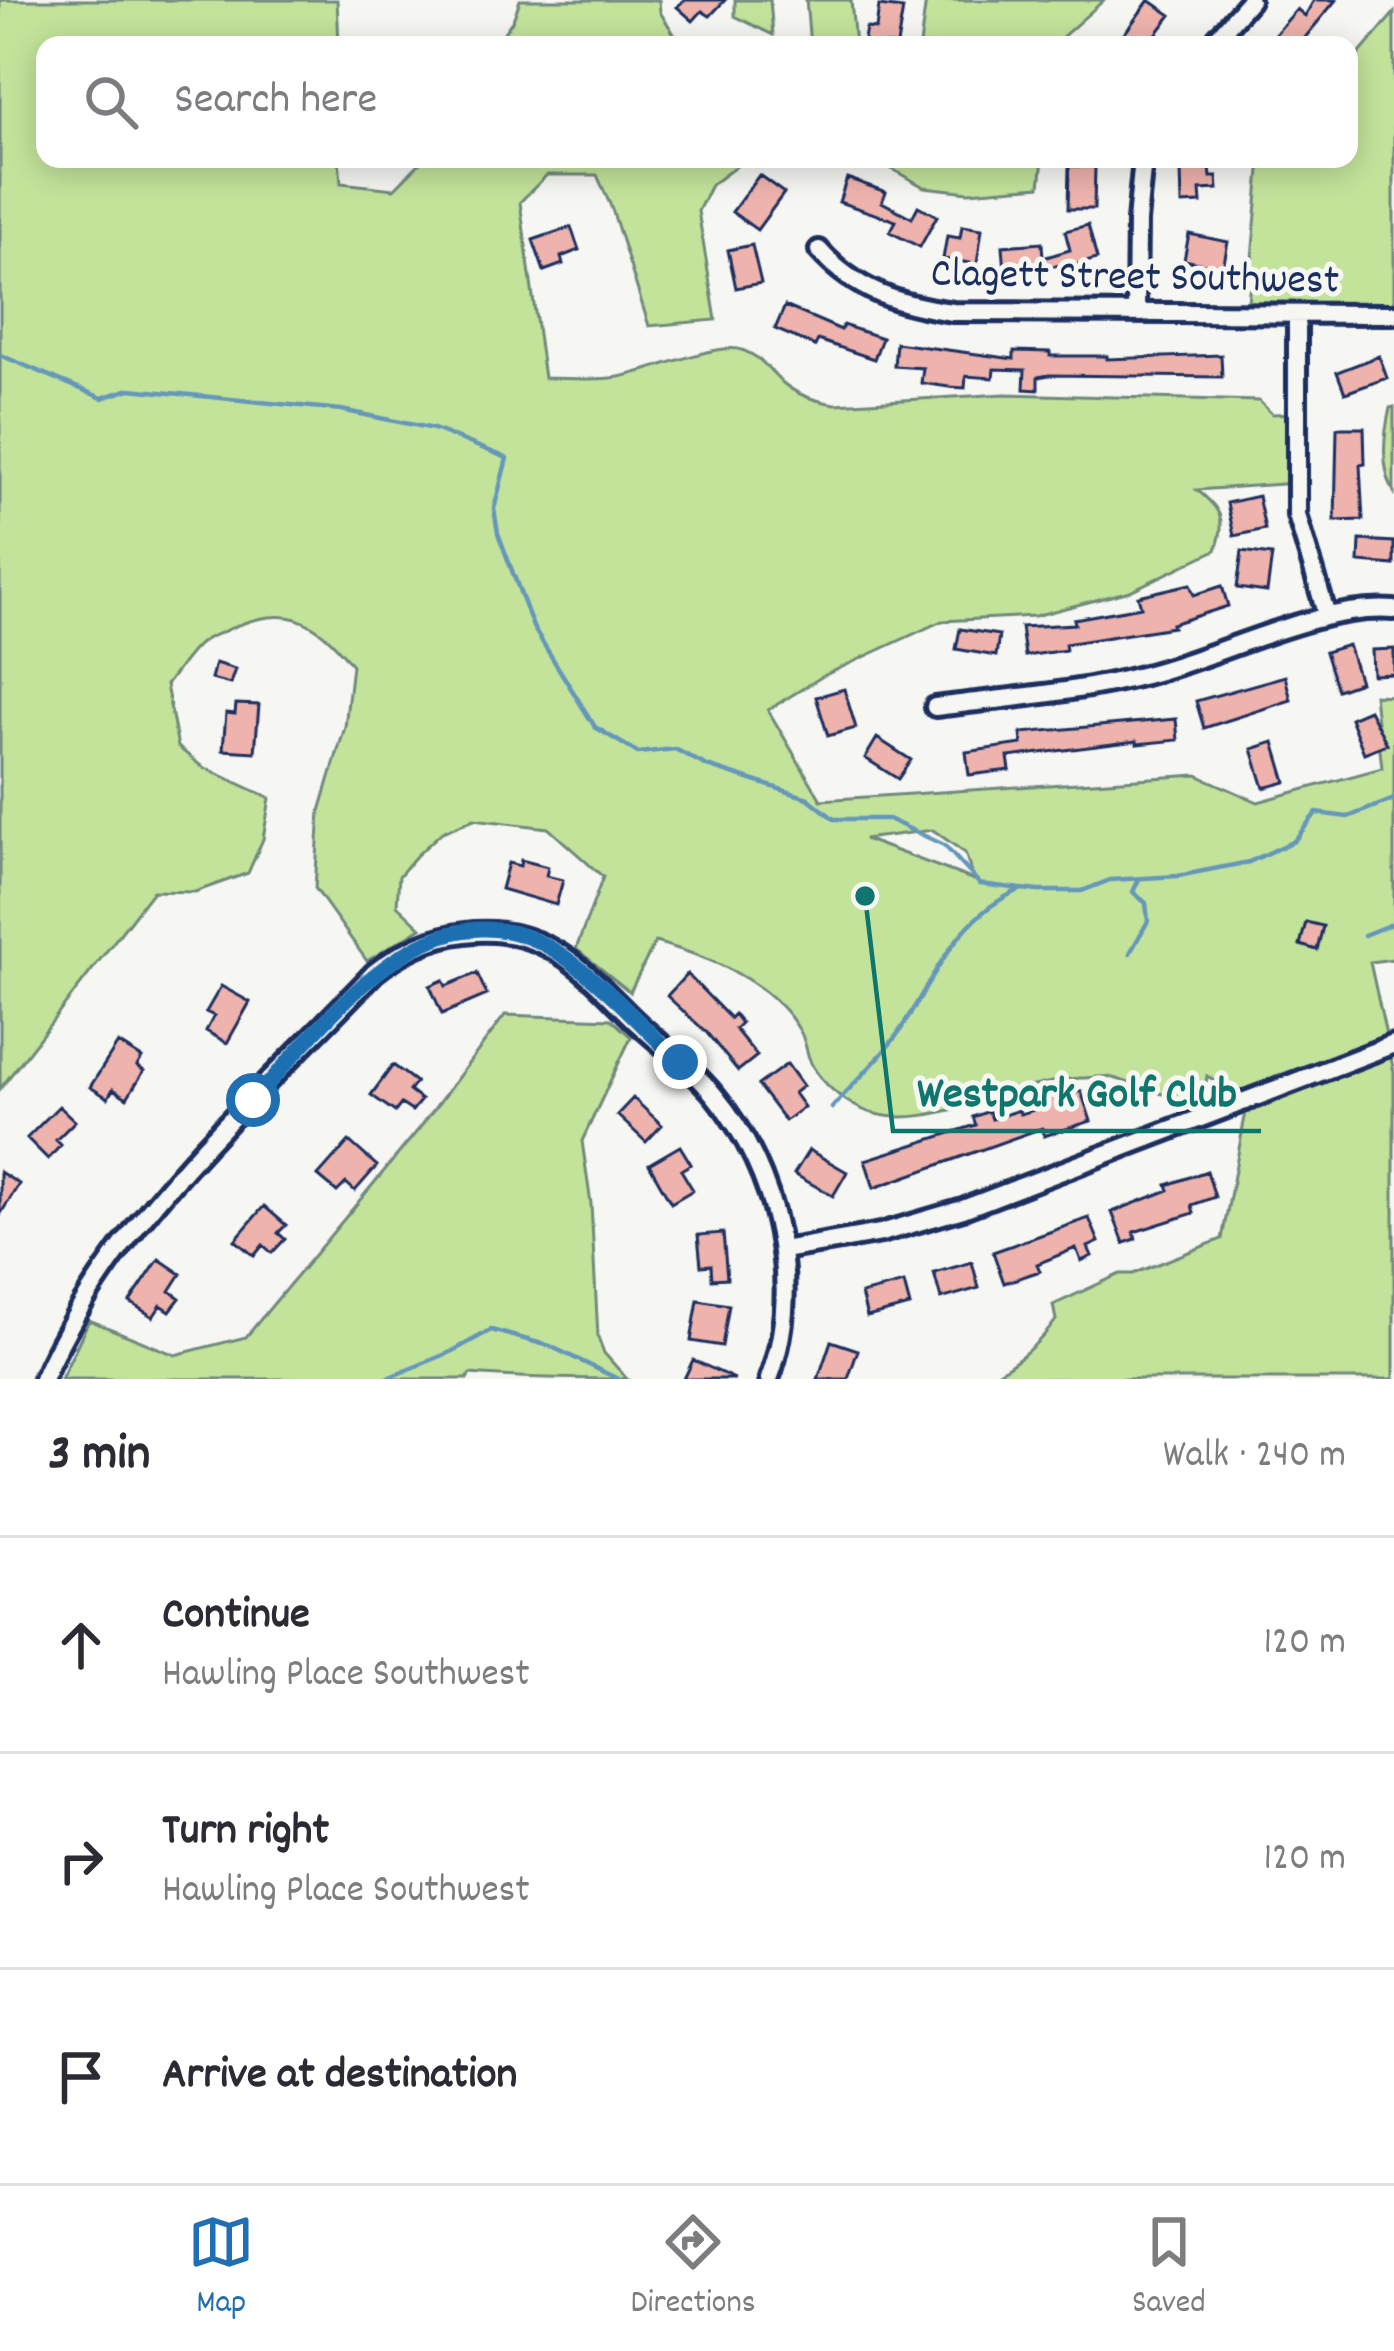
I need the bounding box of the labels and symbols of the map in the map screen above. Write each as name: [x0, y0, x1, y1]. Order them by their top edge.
street label: Clagett Street Southwest: [930, 246, 1340, 314]
route end: [653, 1035, 707, 1089]
callout: Westpark Golf Club: [893, 1050, 1261, 1131]
text: Westpark Golf Club: [917, 1065, 1237, 1129]
route start: [226, 1073, 280, 1127]

